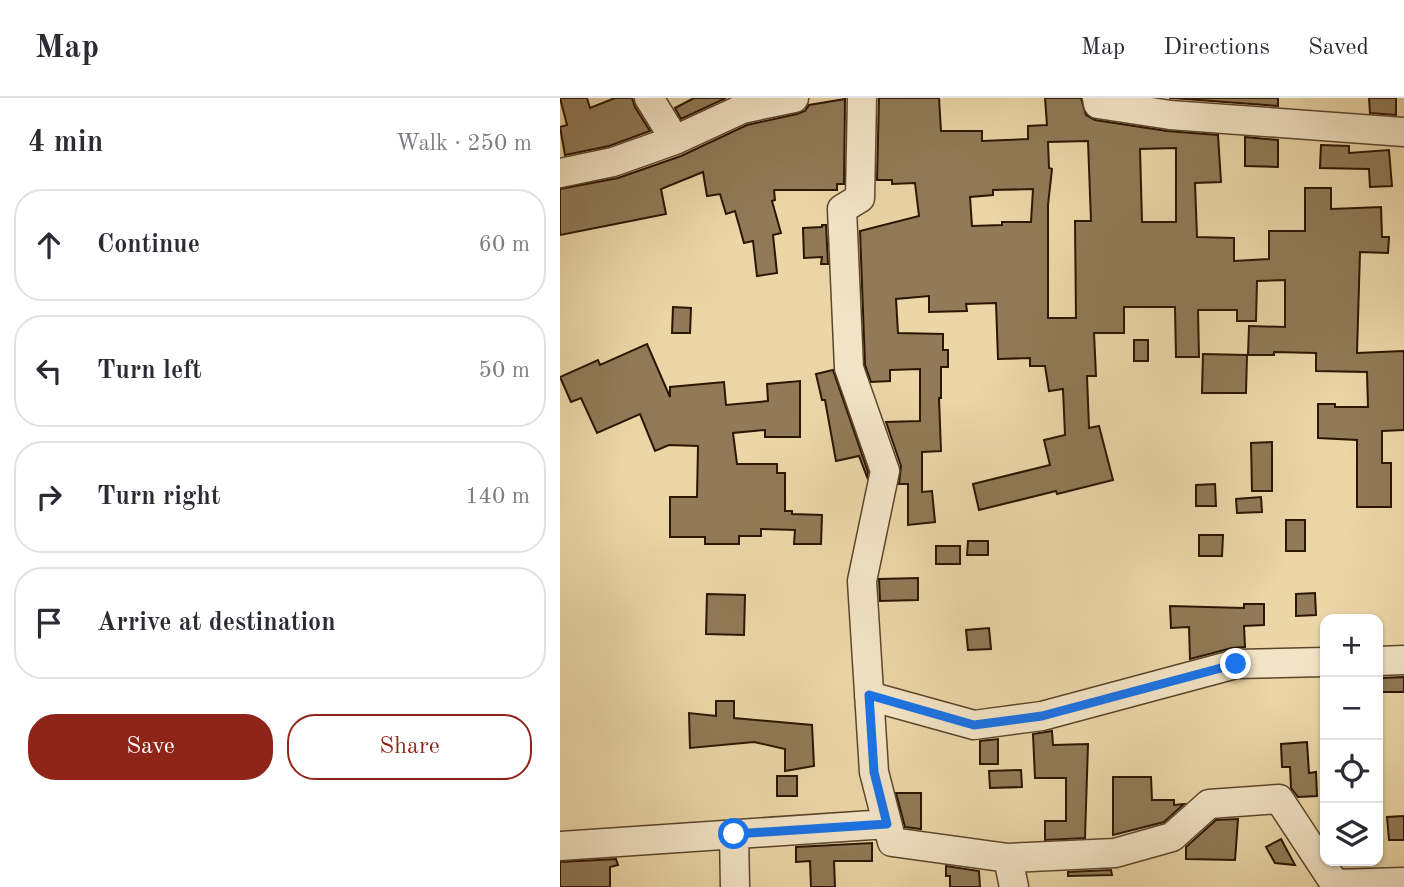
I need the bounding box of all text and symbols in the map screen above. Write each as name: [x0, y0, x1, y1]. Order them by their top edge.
text: Map: [35, 32, 99, 65]
text: Map: [1081, 36, 1125, 60]
text: Directions: [1163, 36, 1270, 60]
text: Saved: [1308, 36, 1369, 60]
text: 4 min: [28, 128, 103, 158]
text: Walk · 250 m: [396, 132, 532, 155]
icon: ahead: [30, 226, 68, 264]
text: Continue: [97, 232, 200, 258]
text: 60 m: [479, 233, 530, 256]
icon: left: [30, 352, 68, 390]
text: Turn left: [97, 358, 202, 384]
text: 50 m: [479, 359, 530, 382]
icon: right: [30, 478, 68, 516]
text: Turn right: [97, 484, 220, 510]
text: 140 m: [465, 485, 530, 508]
icon: arrive: [30, 604, 68, 642]
text: Arrive at destination: [97, 610, 336, 636]
map controls: [1320, 614, 1383, 866]
button: +: [1320, 614, 1383, 677]
route end: [1220, 648, 1251, 679]
button: −: [1320, 677, 1383, 740]
button: Save: [28, 714, 273, 780]
button: Share: [287, 714, 532, 780]
button: locate: [1320, 740, 1383, 803]
button: layers: [1320, 803, 1383, 866]
route start: [718, 818, 749, 849]

